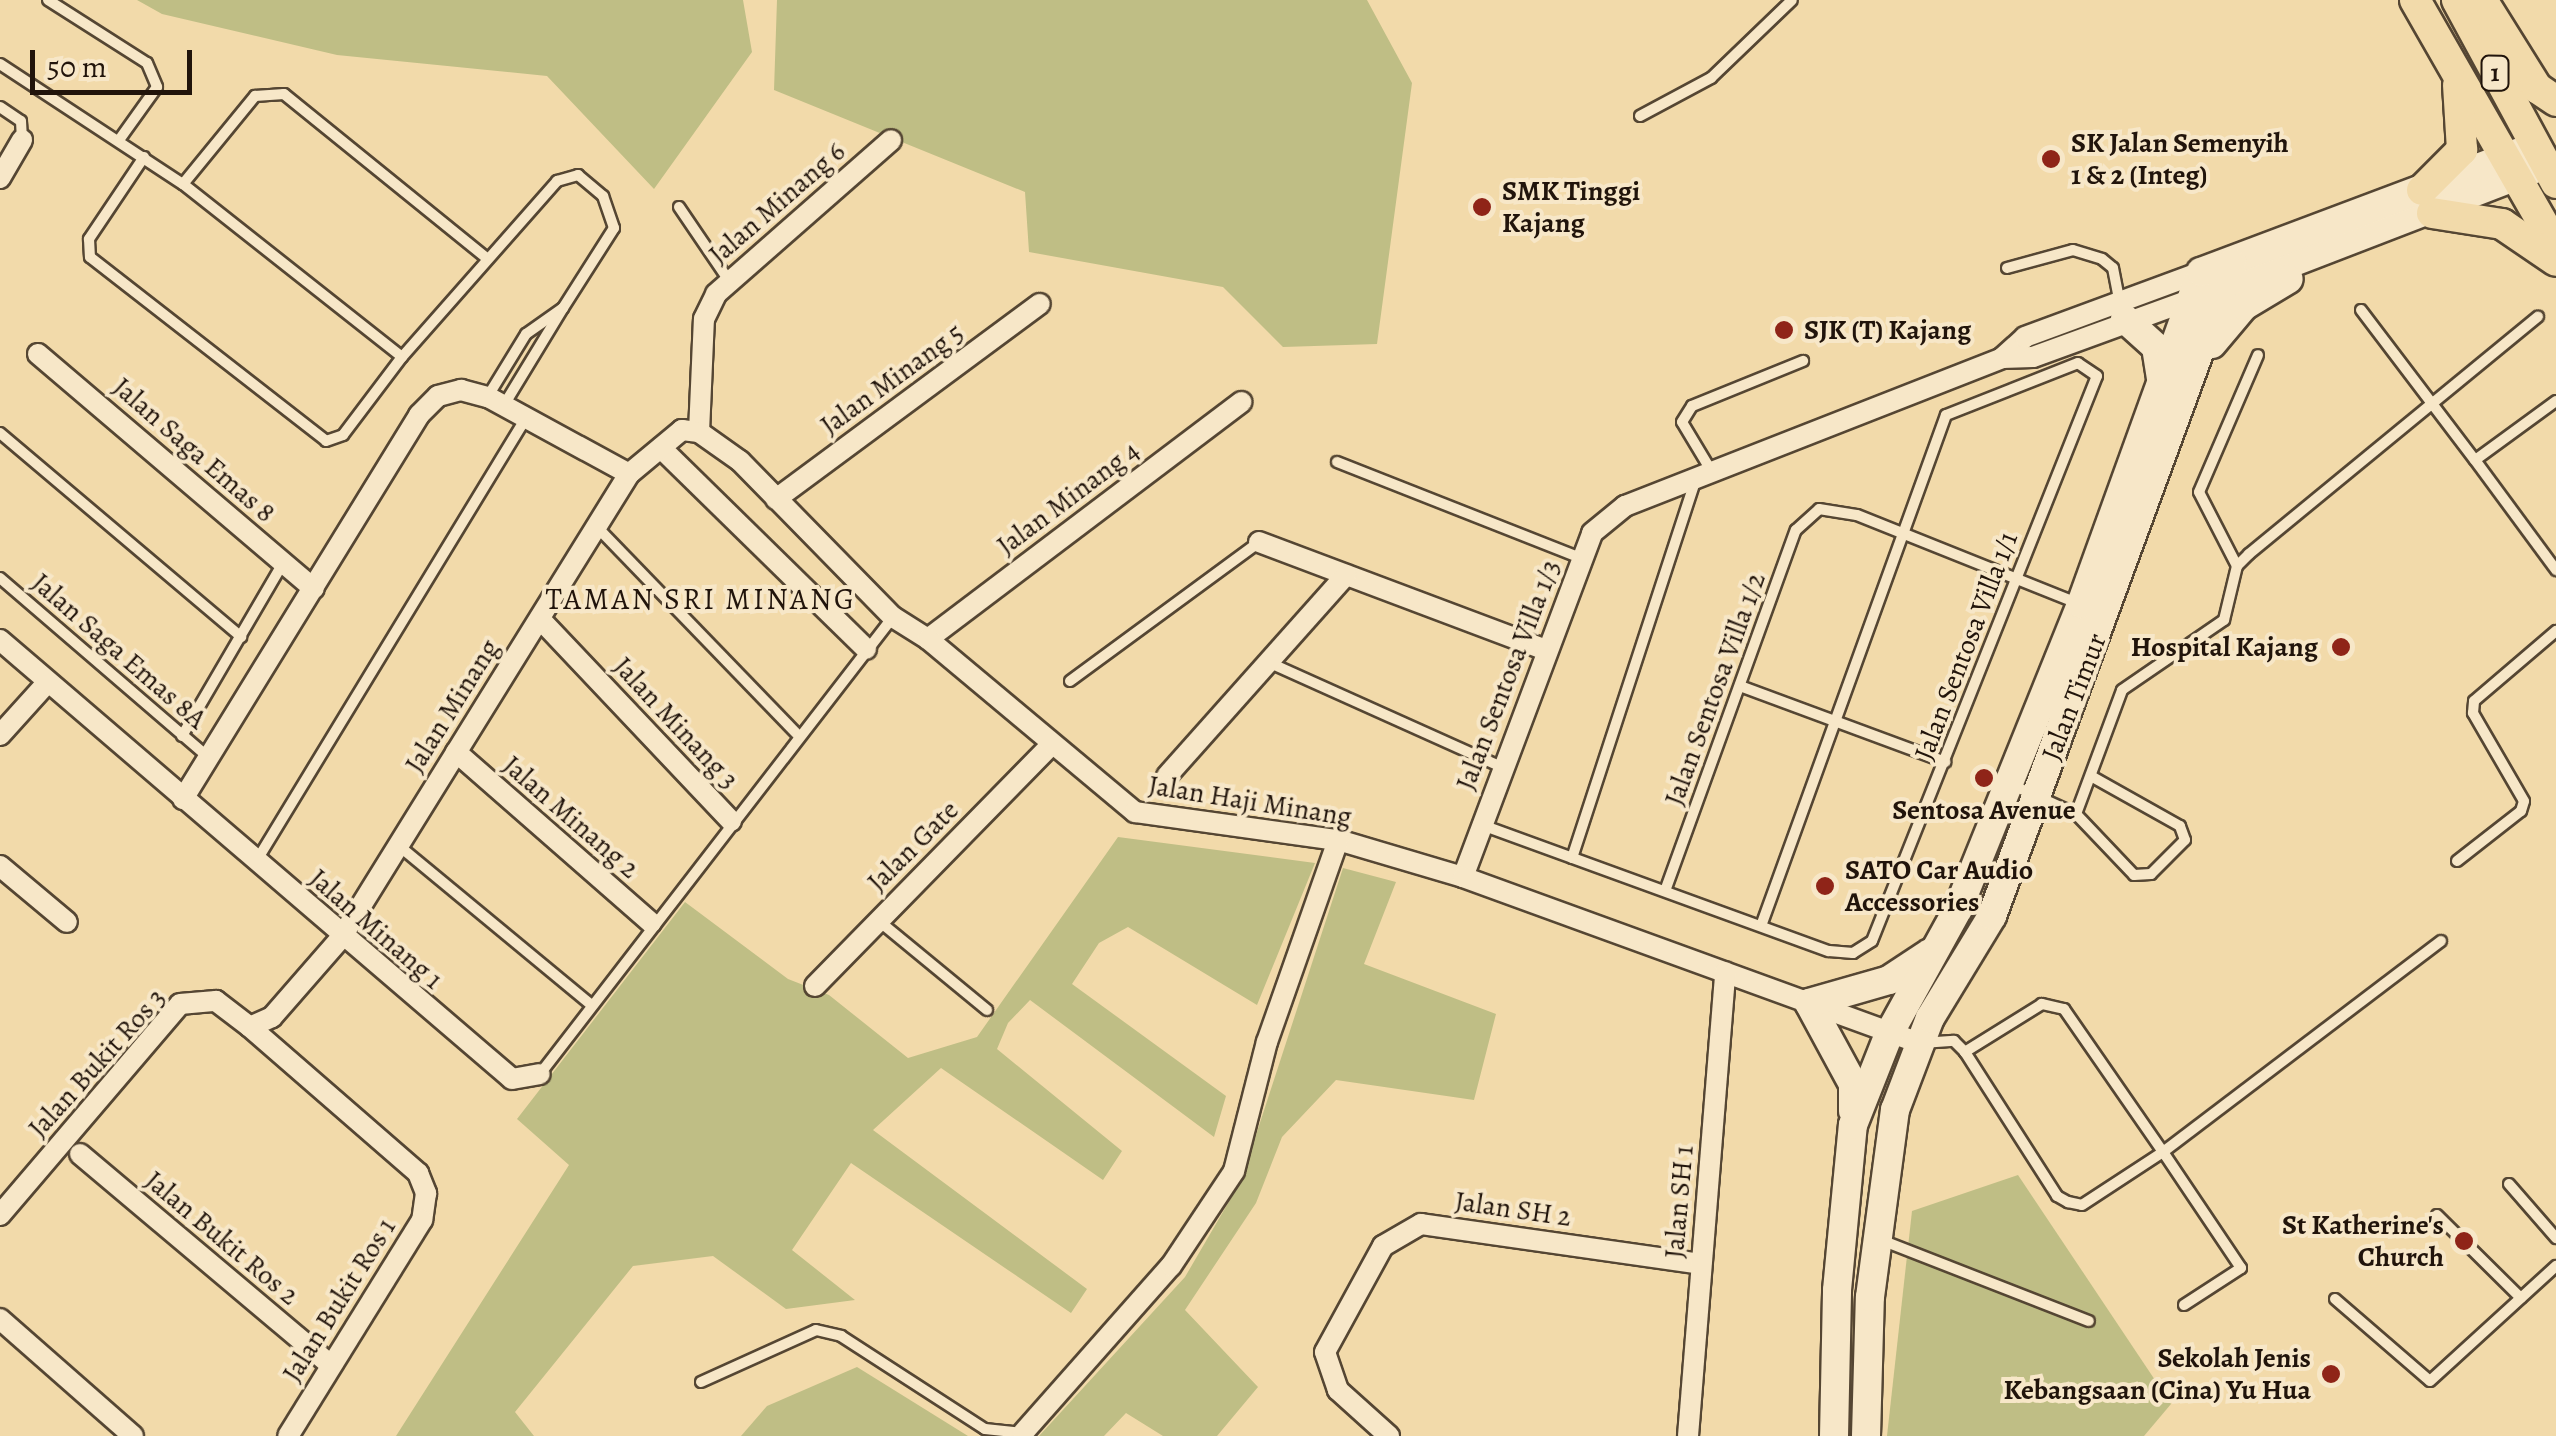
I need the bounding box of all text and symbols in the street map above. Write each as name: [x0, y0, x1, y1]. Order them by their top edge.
scale bar: [35, 30, 198, 92]
text: 50 m: [47, 47, 107, 87]
road number: 1: [2480, 53, 2510, 93]
place label: SK Jalan Semenyih 1 & 2 (Integ): [2071, 126, 2289, 192]
street label: Jalan Minang 6: [702, 135, 852, 271]
marker: SK Jalan Semenyih 1 & 2 (Integ): [2040, 148, 2062, 170]
place label: SMK Tinggi Kajang: [1502, 174, 1640, 240]
marker: SMK Tinggi Kajang: [1471, 196, 1493, 218]
place label: SJK (T) Kajang: [1804, 313, 1971, 347]
street label: Jalan Minang 5: [814, 316, 970, 442]
marker: SJK (T) Kajang: [1773, 319, 1795, 341]
street label: Jalan Saga Emas 8: [106, 370, 282, 530]
street label: Jalan Minang 4: [990, 434, 1146, 562]
street label: Jalan Sentosa Villa 1/1: [1907, 527, 2025, 765]
street label: Jalan Sentosa Villa 1/3: [1449, 555, 1567, 795]
street label: Jalan Saga Emas 8A: [25, 566, 213, 736]
street label: Jalan Sentosa Villa 1/2: [1657, 568, 1773, 810]
district label: TAMAN SRI MINANG: [545, 581, 857, 617]
street label: Jalan Timur: [2034, 629, 2114, 765]
place label: Hospital Kajang: [2131, 630, 2318, 664]
street label: Jalan Minang: [398, 633, 506, 779]
marker: Hospital Kajang: [2328, 634, 2354, 660]
street label: Jalan Minang 3: [606, 650, 746, 796]
street label: Jalan Minang 2: [496, 749, 646, 885]
marker: Sentosa Avenue: [1973, 767, 1995, 789]
street label: Jalan Haji Minang: [1146, 768, 1354, 834]
street label: Jalan Gate: [860, 793, 966, 899]
place label: Sentosa Avenue: [1892, 793, 2076, 827]
place label: SATO Car Audio Accessories: [1845, 853, 2033, 919]
street label: Jalan Minang 1: [302, 862, 450, 996]
marker: SATO Car Audio Accessories: [1814, 875, 1836, 897]
street label: Jalan Bukit Ros 3: [21, 981, 173, 1145]
street label: Jalan SH 1: [1657, 1144, 1701, 1260]
street label: Jalan Bukit Ros 2: [138, 1164, 306, 1312]
street label: Jalan SH 2: [1453, 1184, 1573, 1234]
place label: St Katherine's Church: [2282, 1208, 2444, 1274]
street label: Jalan Bukit Ros 1: [275, 1212, 403, 1388]
marker: St Katherine's Church: [2453, 1230, 2475, 1252]
place label: Sekolah Jenis Kebangsaan (Cina) Yu Hua: [2003, 1341, 2311, 1407]
marker: Sekolah Jenis Kebangsaan (Cina) Yu Hua: [2320, 1363, 2342, 1385]

